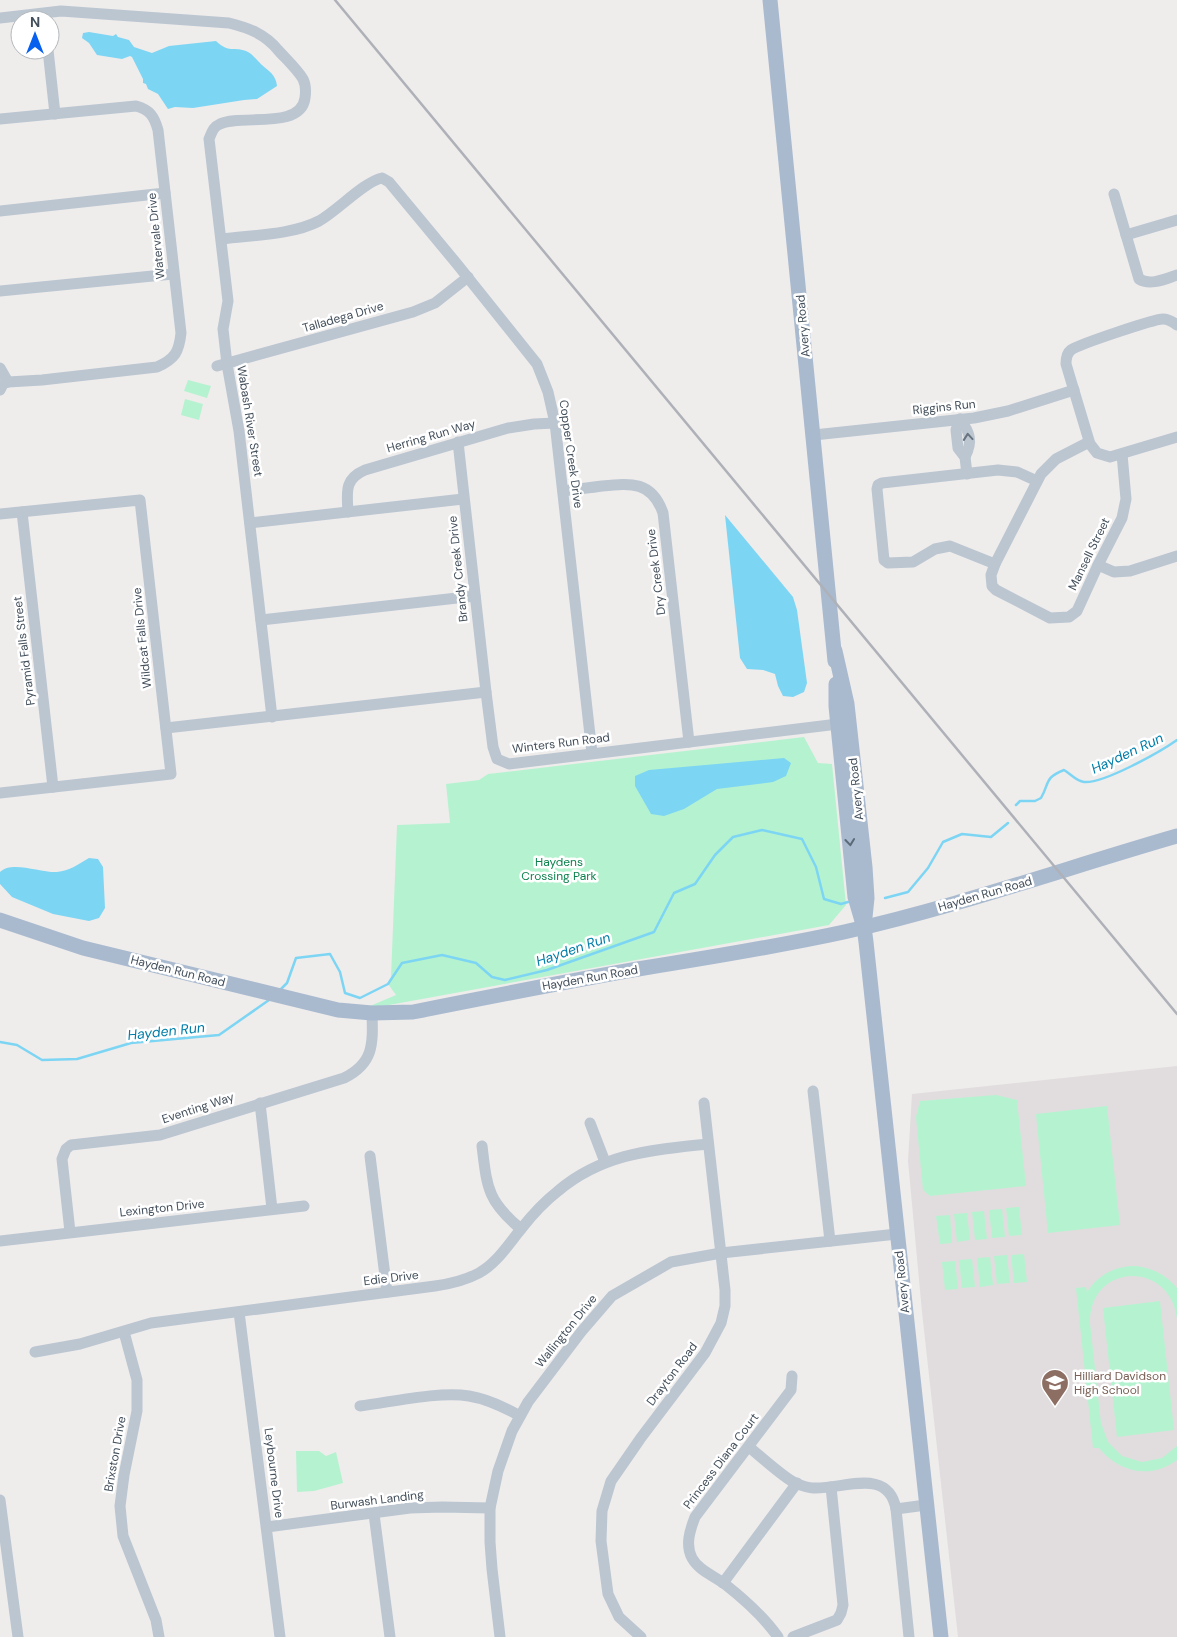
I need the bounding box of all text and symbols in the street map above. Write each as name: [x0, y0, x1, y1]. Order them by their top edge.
north arrow: [10, 10, 60, 60]
text: N: [30, 13, 40, 31]
street label: Watervale Drive: [143, 192, 168, 280]
street label: Avery Road: [792, 294, 814, 358]
street label: Talladega Drive: [301, 298, 385, 336]
street label: Wabash River Street: [233, 364, 267, 478]
street label: Riggins Run: [912, 396, 976, 418]
street label: Copper Creek Drive: [555, 399, 587, 509]
street label: Herring Run Way: [385, 416, 478, 456]
one-way arrow: [963, 433, 974, 441]
street label: Brandy Creek Drive: [444, 515, 472, 623]
street label: Mansell Street: [1065, 515, 1114, 593]
street label: Dry Creek Drive: [643, 528, 669, 616]
street label: Wildcat Falls Drive: [129, 587, 155, 689]
street label: Pyramid Falls Street: [9, 595, 39, 707]
water label: Hayden Run: [1088, 728, 1166, 778]
street label: Winters Run Road: [511, 729, 611, 757]
street label: Avery Road: [845, 757, 867, 821]
one-way arrow: [844, 838, 855, 846]
park label: Haydens Crossing Park: [521, 854, 597, 884]
street label: Hayden Run Road: [936, 873, 1034, 915]
water label: Hayden Run: [533, 928, 613, 970]
street label: Hayden Run Road: [129, 951, 227, 991]
street label: Hayden Run Road: [541, 962, 639, 994]
water label: Hayden Run: [126, 1018, 206, 1044]
street label: Eventing Way: [160, 1089, 236, 1127]
street label: Lexington Drive: [119, 1196, 205, 1220]
street label: Avery Road: [891, 1250, 913, 1314]
street label: Edie Drive: [362, 1267, 420, 1289]
street label: Wallington Drive: [532, 1291, 600, 1371]
street label: Drayton Road: [643, 1339, 701, 1409]
school or university icon: Hilliard Davidson High School: [1040, 1368, 1070, 1407]
place label: Hilliard Davidson High School: [1074, 1368, 1166, 1398]
street label: Princess Diana Court: [680, 1410, 763, 1512]
street label: Brixston Drive: [100, 1415, 130, 1493]
street label: Leybourne Drive: [261, 1427, 287, 1519]
street label: Burwash Landing: [329, 1486, 425, 1514]

